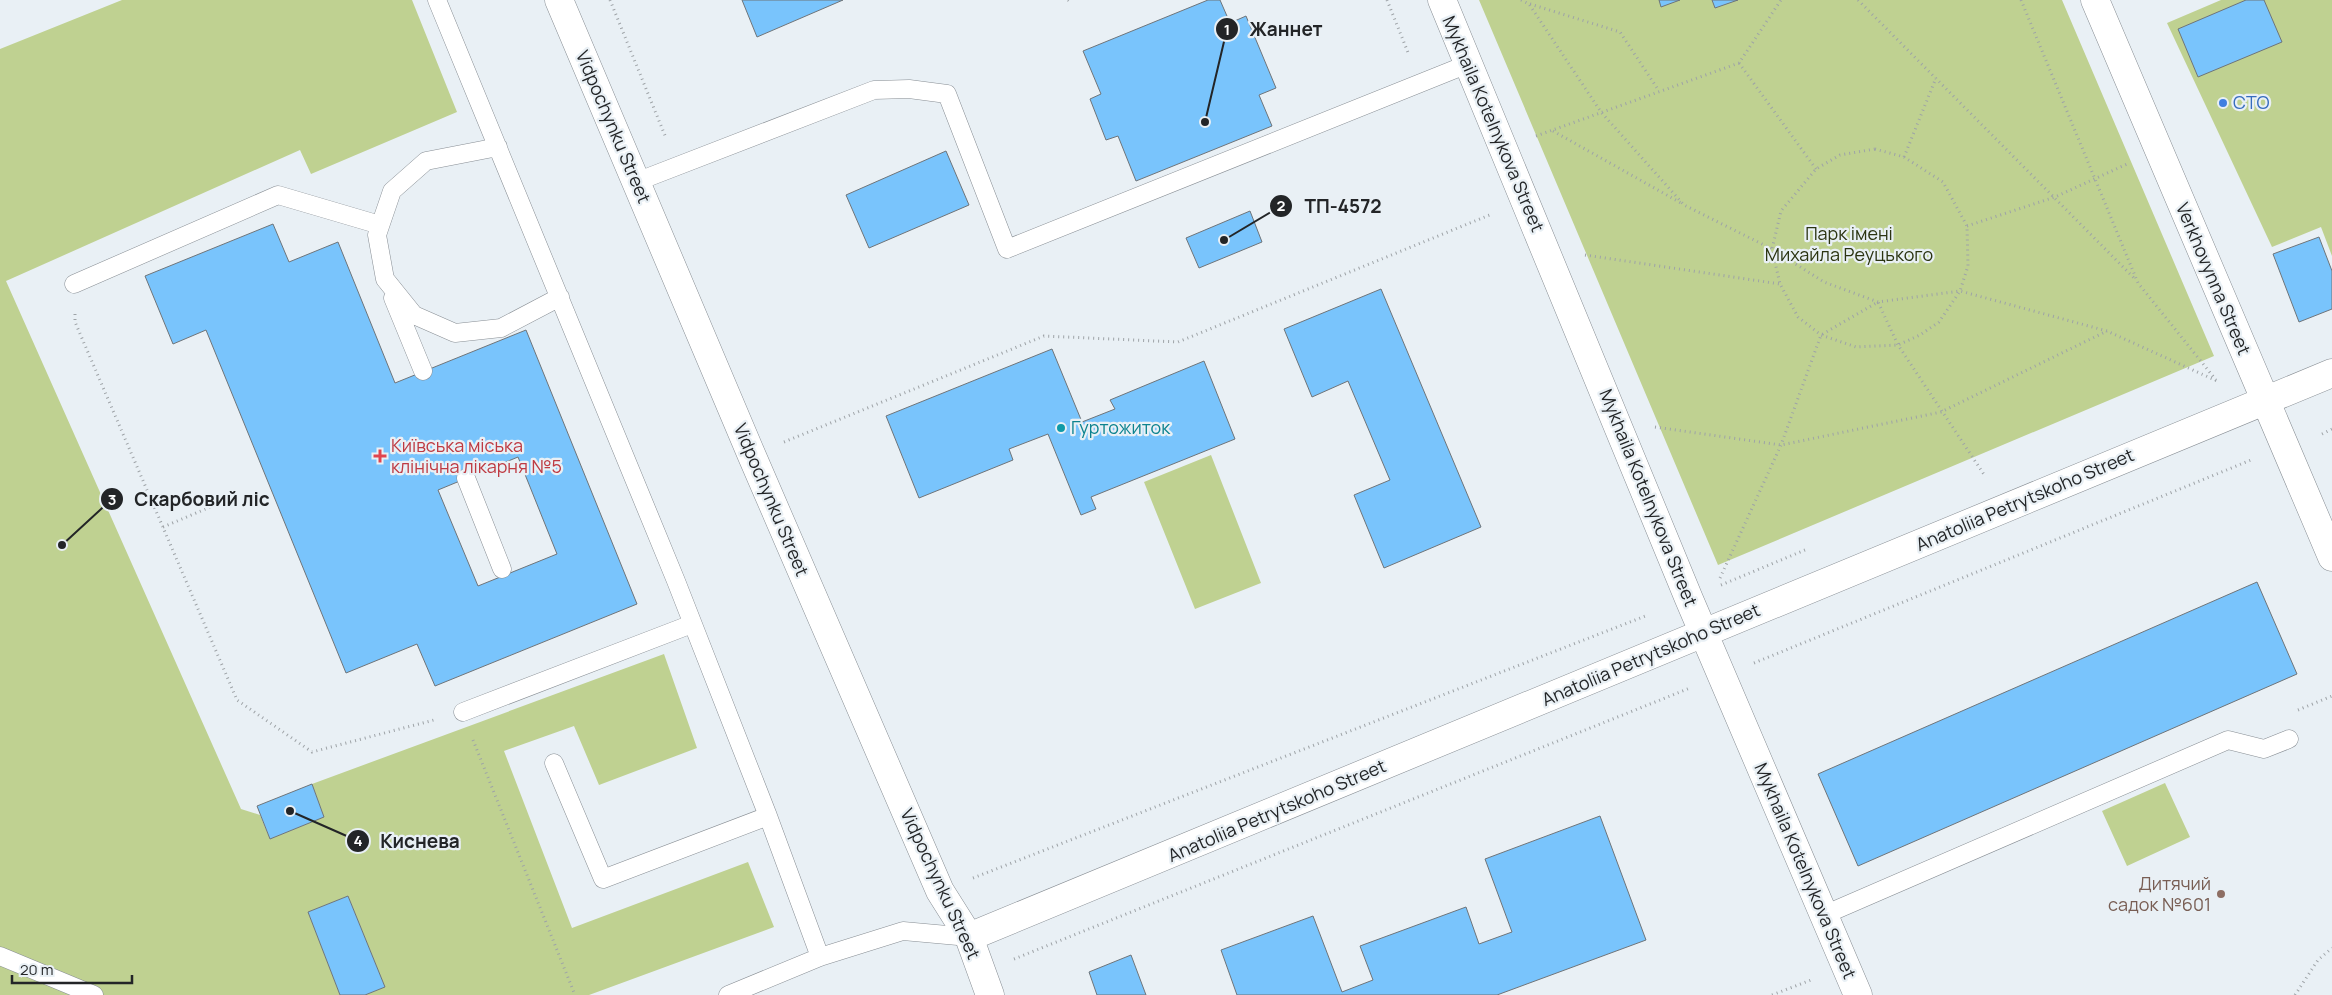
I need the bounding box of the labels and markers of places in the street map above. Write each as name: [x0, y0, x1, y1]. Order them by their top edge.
callout: Жаннет: [1215, 12, 1333, 46]
place label: СТО: [2233, 90, 2270, 114]
marker: СТО: [2217, 97, 2229, 109]
callout: ТП-4572: [1269, 189, 1391, 223]
place label: Гуртожиток: [1071, 415, 1171, 439]
marker: Гуртожиток: [1055, 422, 1067, 434]
place label: Київська міська клінічна лікарня №5: [391, 433, 562, 478]
marker: Київська міська клінічна лікарня №5: [373, 449, 387, 463]
callout: Скарбовий ліс: [99, 482, 280, 516]
callout: Киснева: [345, 824, 470, 858]
place label: Дитячий садок №601: [2108, 871, 2211, 916]
marker: Дитячий садок №601: [2215, 888, 2227, 900]

